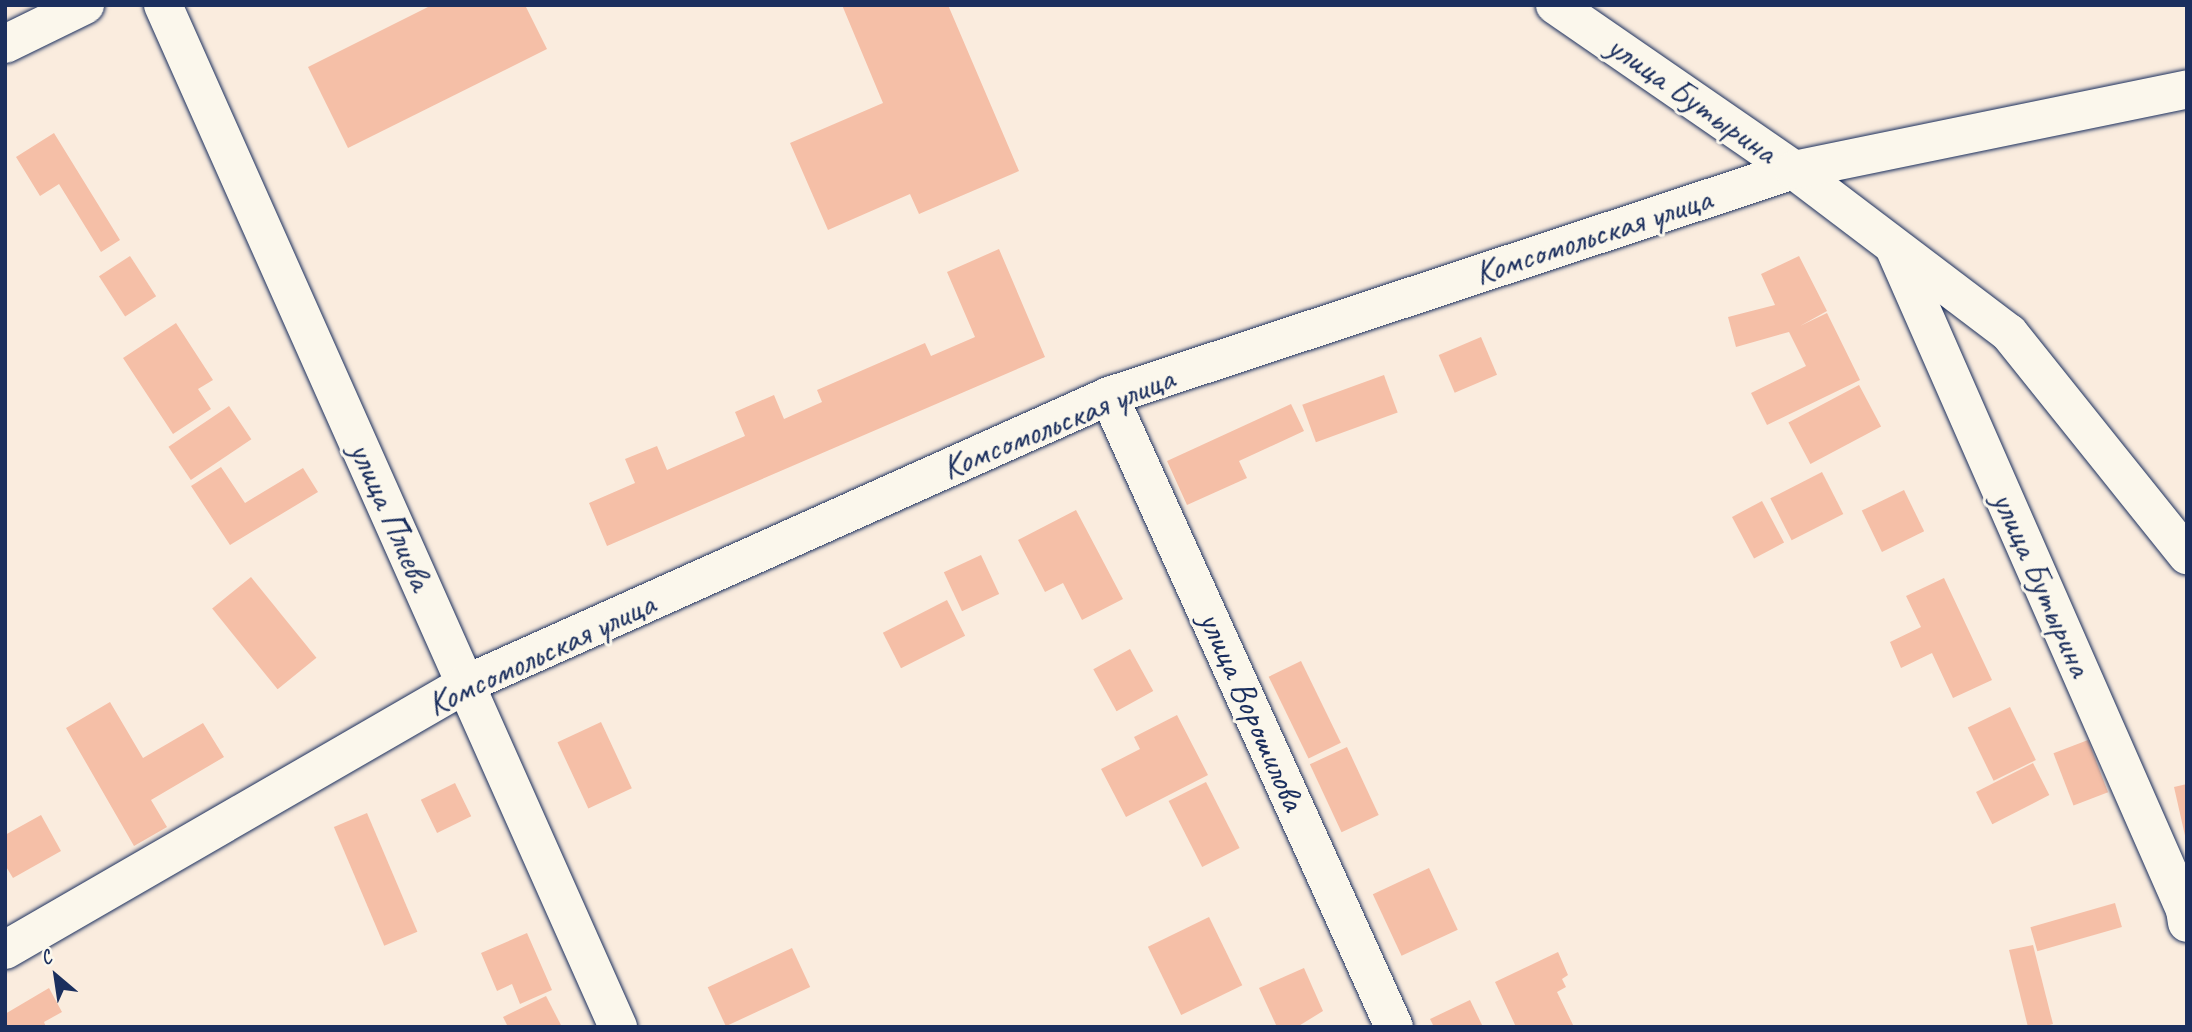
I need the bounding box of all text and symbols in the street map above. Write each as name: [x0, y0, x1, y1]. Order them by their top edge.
street label: улица Бутырина: [1600, 26, 1784, 172]
street label: Комсомольская улица: [1467, 177, 1719, 295]
street label: Комсомольская улица: [934, 357, 1182, 489]
street label: улица Плиева: [340, 435, 442, 597]
street label: улица Бутырина: [1983, 486, 2101, 682]
street label: Комсомольская улица: [419, 582, 663, 726]
street label: улица Ворошилова: [1190, 605, 1314, 817]
north arrow: [21, 941, 91, 1011]
text: С: [36, 945, 56, 970]

